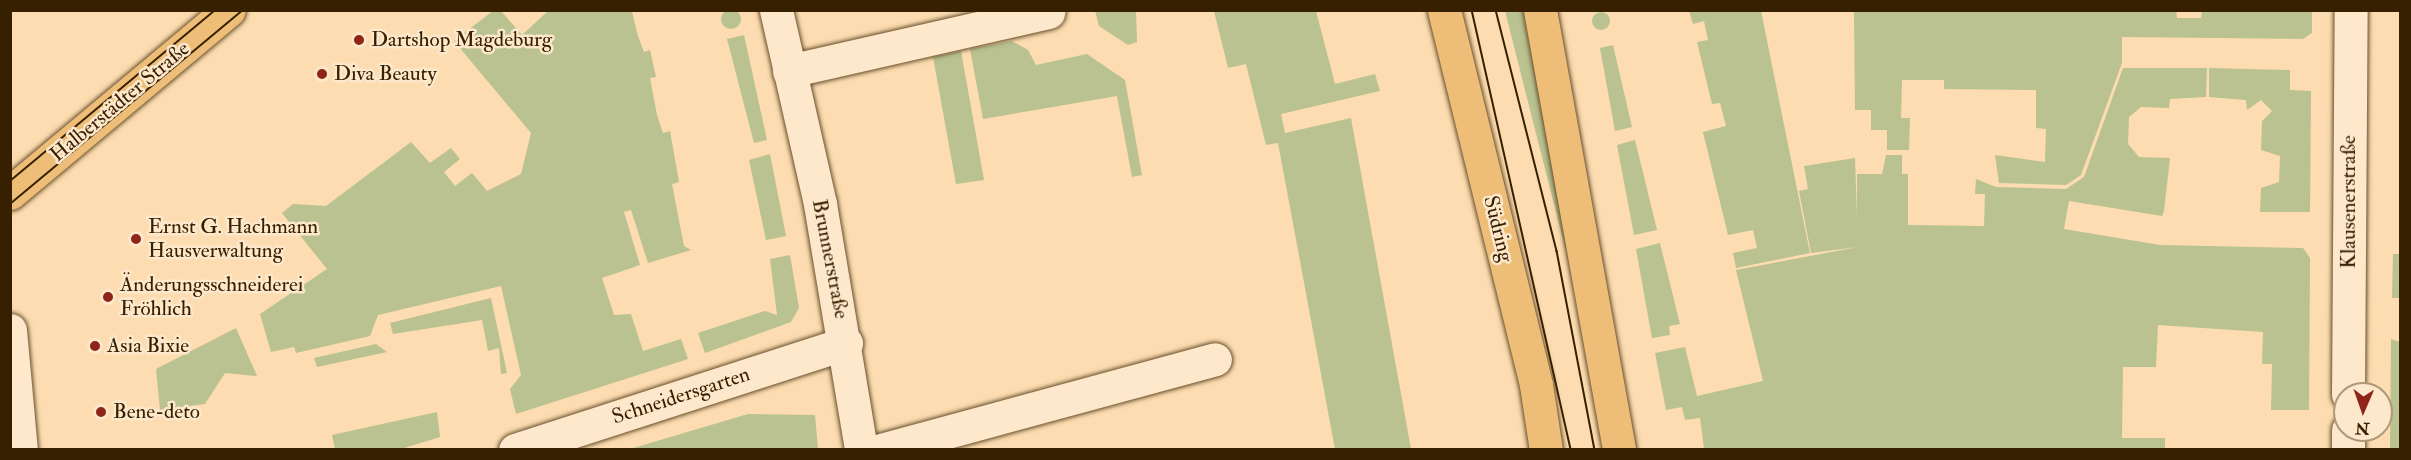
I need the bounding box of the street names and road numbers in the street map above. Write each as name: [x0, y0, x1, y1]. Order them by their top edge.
street label: Halberstädter Straße: [45, 36, 195, 168]
street label: Klausenerstraße: [2336, 135, 2362, 269]
street label: Südring: [1478, 193, 1518, 265]
street label: Brunnerstraße: [806, 197, 854, 321]
street label: Schneidersgarten: [609, 362, 753, 430]

